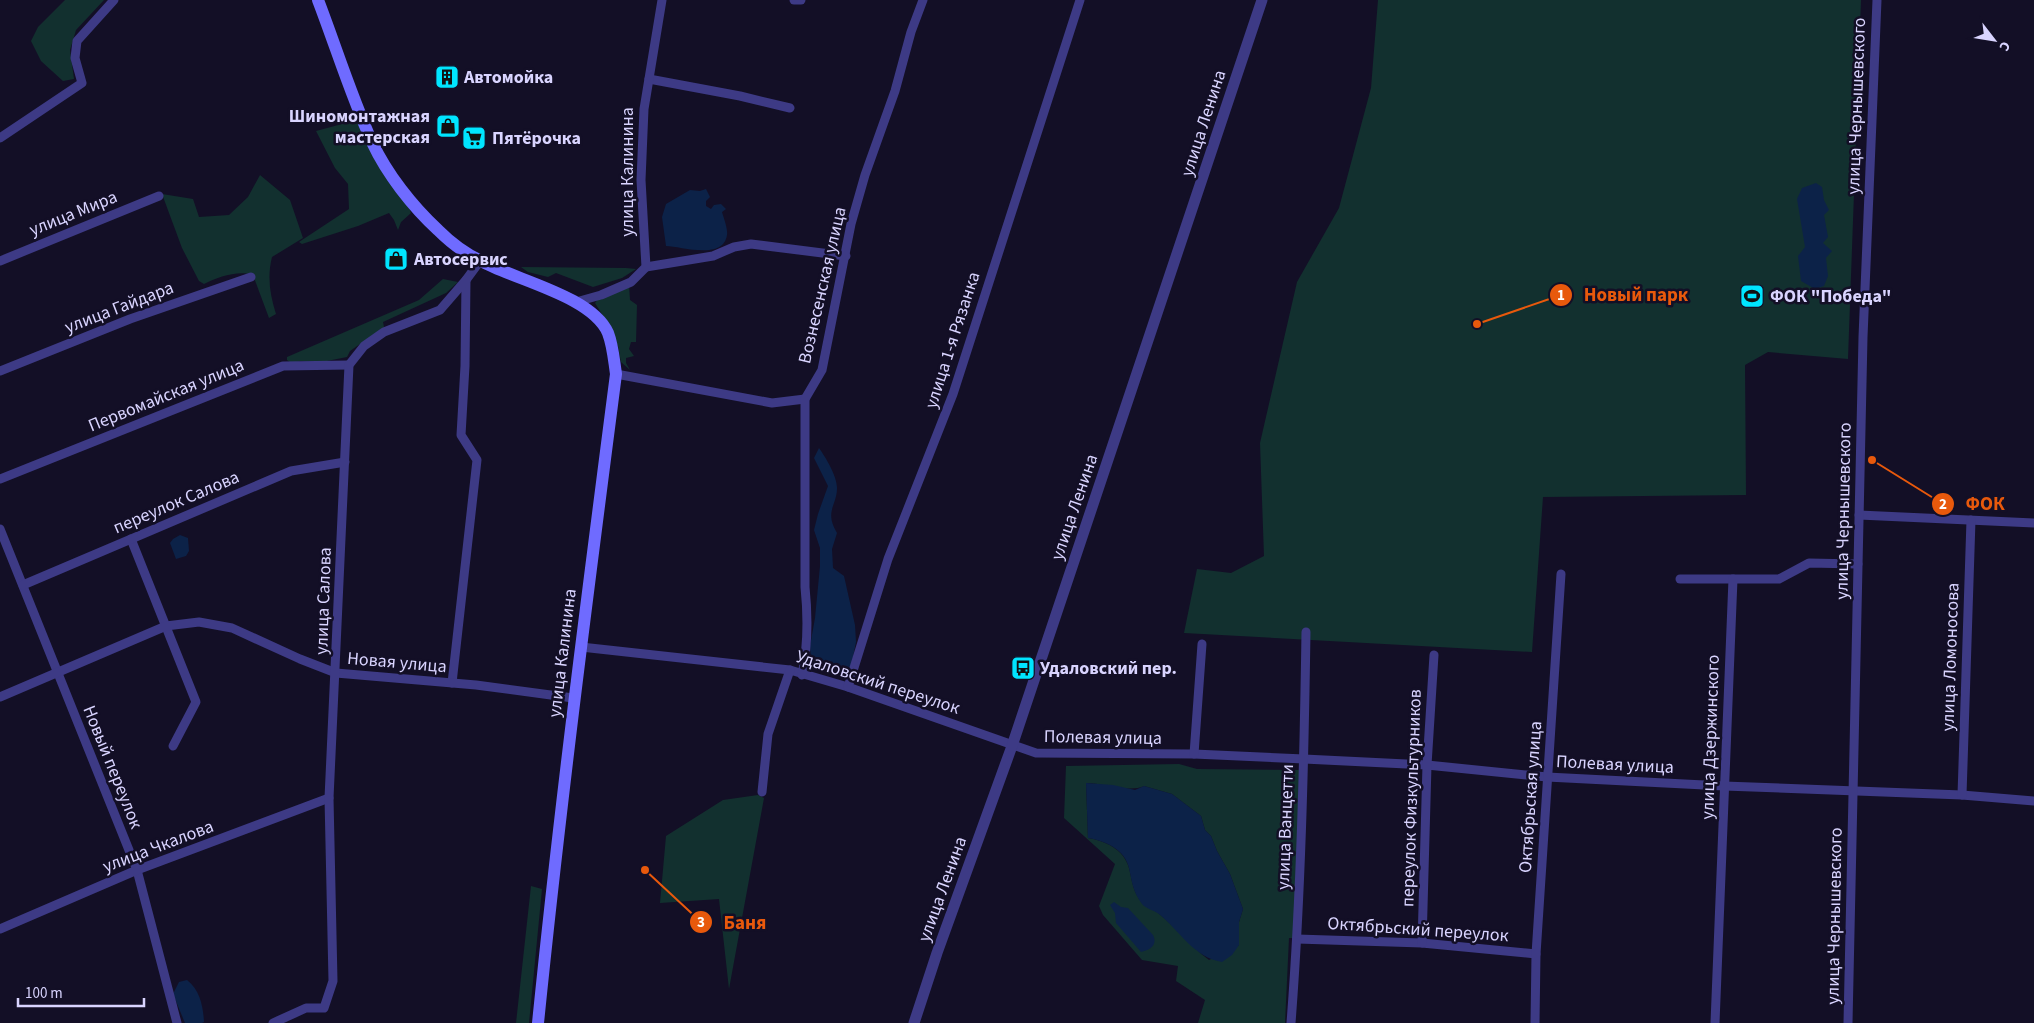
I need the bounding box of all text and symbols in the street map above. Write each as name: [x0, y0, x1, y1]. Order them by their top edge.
north arrow: [1969, 15, 2019, 65]
street label: улица Чернышевского: [1841, 17, 1872, 195]
text: С: [1994, 38, 2015, 55]
building icon: Автомойка: [434, 64, 460, 90]
place label: Автомойка: [463, 65, 553, 90]
street label: улица Ленина: [1175, 67, 1232, 180]
place label: Шиномонтажная мастерская: [289, 104, 430, 150]
street label: улица Калинина: [615, 107, 640, 237]
shop icon: Шиномонтажная мастерская: [435, 113, 461, 139]
supermarket icon: Пятёрочка: [461, 125, 487, 151]
place label: Пятёрочка: [492, 126, 581, 151]
street label: улица Мира: [25, 184, 121, 242]
street label: Вознесенская улица: [792, 204, 853, 366]
shop icon: Автосервис: [383, 246, 409, 272]
place label: Автосервис: [413, 247, 508, 272]
street label: улица 1-я Рязанка: [919, 269, 986, 412]
street label: улица Гайдара: [61, 275, 177, 340]
callout: Новый парк: [1549, 278, 1698, 312]
text: Новый парк: [1584, 282, 1689, 309]
sports icon: ФОК "Победа": [1739, 283, 1765, 309]
place label: ФОК "Победа": [1770, 284, 1892, 309]
text: 1: [1557, 285, 1565, 306]
street label: Первомайская улица: [84, 353, 248, 438]
street label: улица Чернышевского: [1829, 422, 1858, 600]
street label: улица Ленина: [1045, 451, 1104, 563]
street label: переулок Салова: [109, 465, 243, 540]
callout: ФОК: [1931, 487, 2015, 521]
text: ФОК: [1965, 491, 2005, 518]
text: 2: [1939, 494, 1947, 515]
street label: улица Салова: [309, 547, 338, 655]
street label: улица Ломоносова: [1935, 582, 1966, 732]
street label: улица Калинина: [542, 587, 583, 719]
street label: Удаловский переулок: [793, 644, 963, 721]
street label: Новая улица: [346, 646, 448, 679]
street label: улица Дзержинского: [1695, 654, 1726, 820]
bus stop icon: Удаловский пер.: [1010, 655, 1036, 681]
place label: Удаловский пер.: [1040, 656, 1177, 681]
street label: переулок Физкультурников: [1395, 689, 1428, 907]
street label: Новый переулок: [76, 702, 149, 833]
street label: Октябрьская улица: [1513, 720, 1548, 874]
street label: Полевая улица: [1044, 724, 1162, 751]
street label: Полевая улица: [1555, 749, 1675, 780]
street label: улица Ванцетти: [1271, 764, 1300, 890]
street label: улица Чкалова: [99, 814, 217, 879]
street label: улица Чернышевского: [1820, 827, 1849, 1005]
street label: улица Ленина: [912, 833, 973, 945]
callout: Баня: [689, 905, 776, 939]
text: Баня: [724, 910, 766, 937]
street label: Октябрьский переулок: [1327, 911, 1509, 948]
text: 3: [697, 912, 705, 933]
scale bar: [18, 976, 144, 1008]
text: 100 m: [25, 983, 63, 1004]

